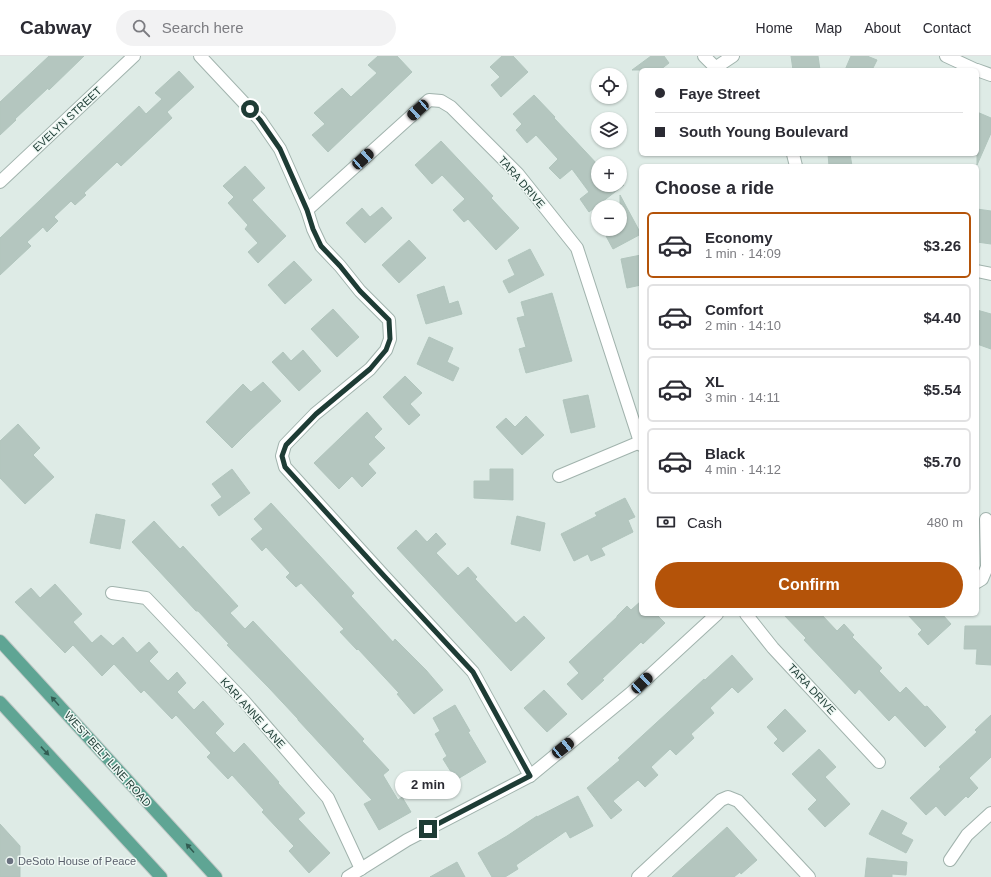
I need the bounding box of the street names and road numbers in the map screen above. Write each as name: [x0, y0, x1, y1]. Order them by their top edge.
street label: EVELYN STREET: [30, 84, 104, 154]
street label: TARA DRIVE: [496, 154, 548, 210]
street label: TARA DRIVE: [786, 661, 838, 717]
street label: KARI ANNE LANE: [218, 675, 288, 751]
street label: WEST BELT LINE ROAD: [62, 709, 154, 809]

